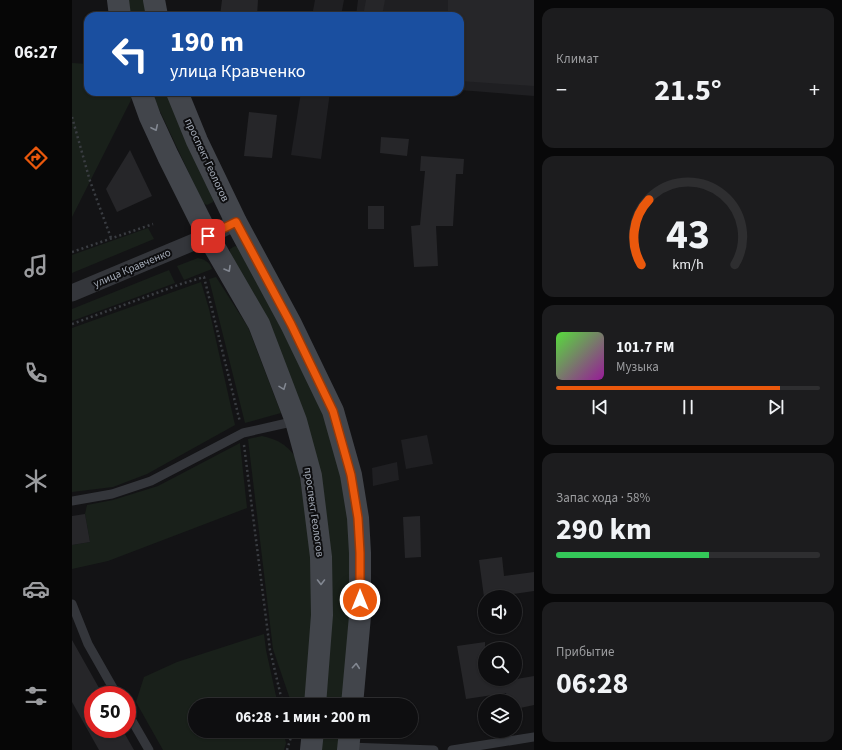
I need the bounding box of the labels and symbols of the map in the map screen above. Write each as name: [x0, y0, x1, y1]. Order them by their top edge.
street label: проспект Геологов: [181, 116, 233, 204]
one-way arrow: [150, 124, 158, 132]
pin: [191, 219, 225, 253]
street label: улица Кравченко: [91, 245, 173, 291]
one-way arrow: [223, 265, 230, 272]
one-way arrow: [278, 383, 286, 390]
street label: проспект Геологов: [300, 466, 328, 558]
one-way arrow: [317, 579, 325, 585]
position arrow: [339, 579, 381, 621]
one-way arrow: [351, 663, 360, 669]
speed limit sign: 50: [84, 686, 136, 738]

